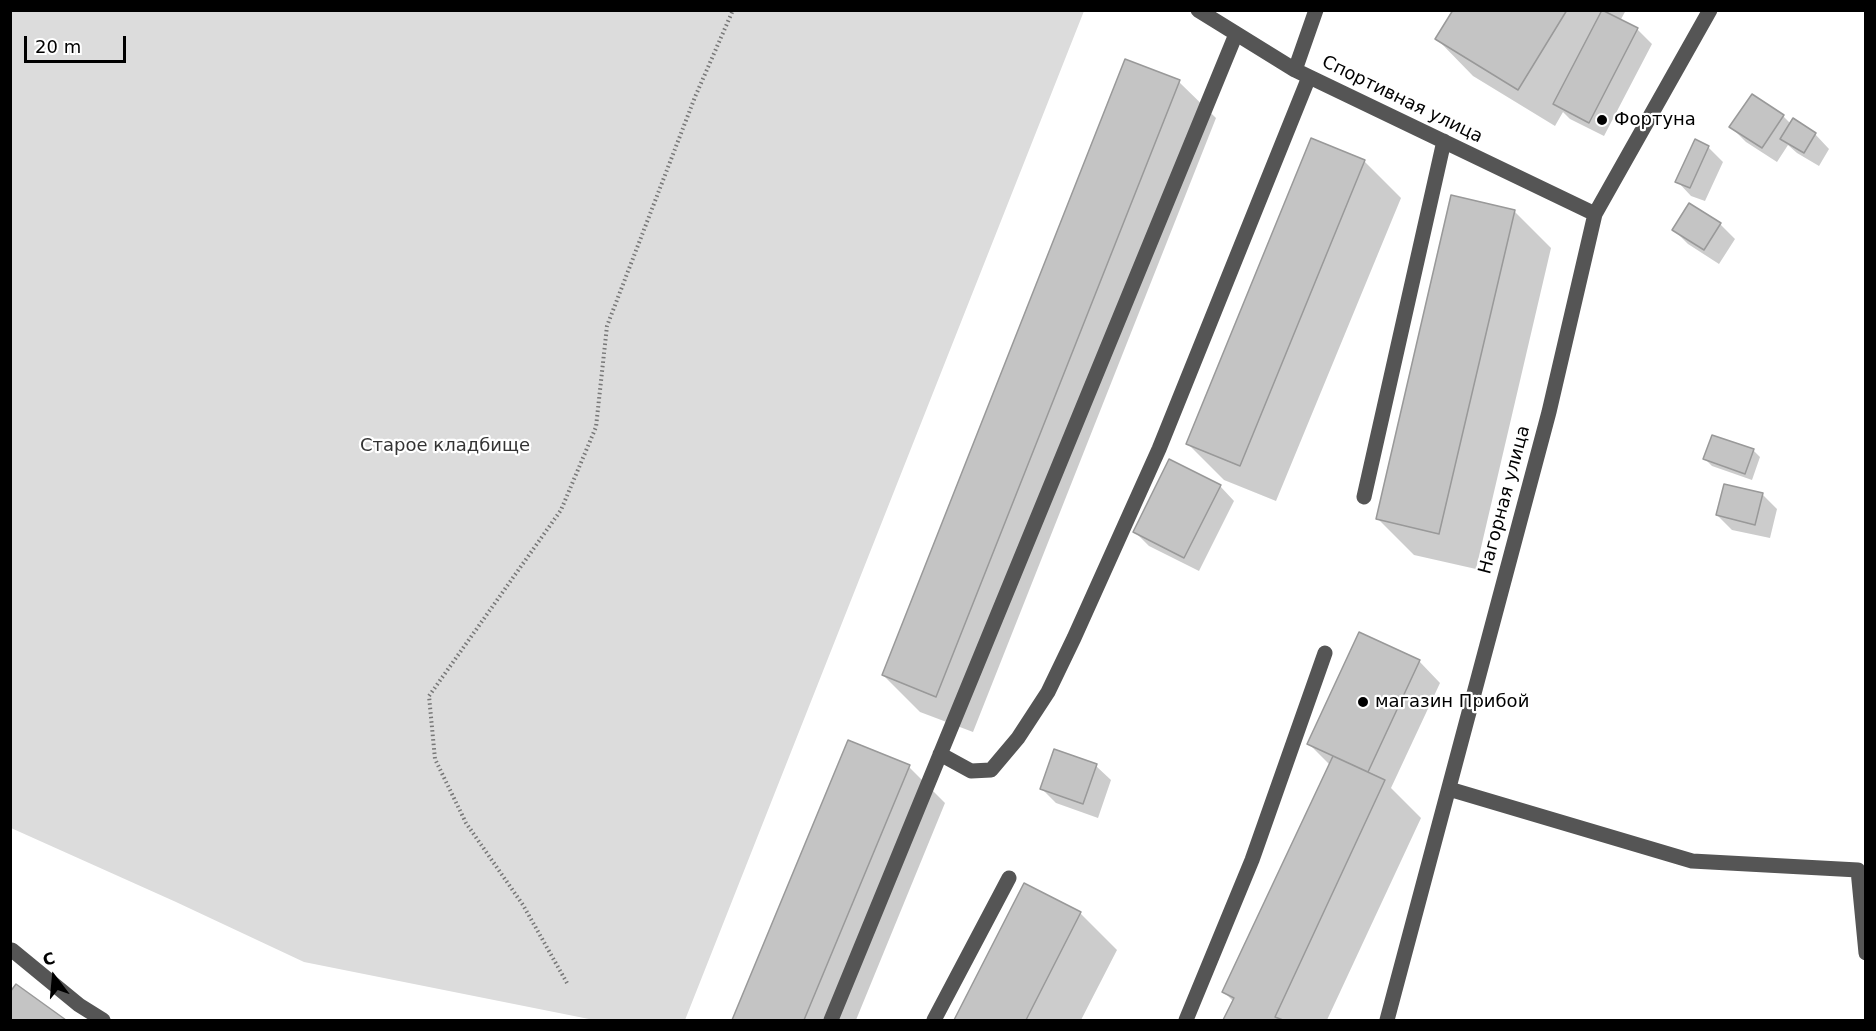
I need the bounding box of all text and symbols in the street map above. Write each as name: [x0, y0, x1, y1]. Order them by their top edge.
scale bar: [27, 24, 129, 62]
text: 20 m: [35, 36, 81, 57]
street label: Спортивная улица: [1318, 52, 1486, 148]
place label: Фортуна: [1614, 109, 1696, 131]
marker: Фортуна: [1595, 113, 1609, 127]
street label: Нагорная улица: [1475, 423, 1535, 577]
park label: Старое кладбище: [360, 435, 530, 457]
place label: магазин Прибой: [1375, 691, 1529, 713]
marker: магазин Прибой: [1356, 695, 1370, 709]
north arrow: [24, 947, 84, 1007]
text: С: [41, 948, 57, 970]

